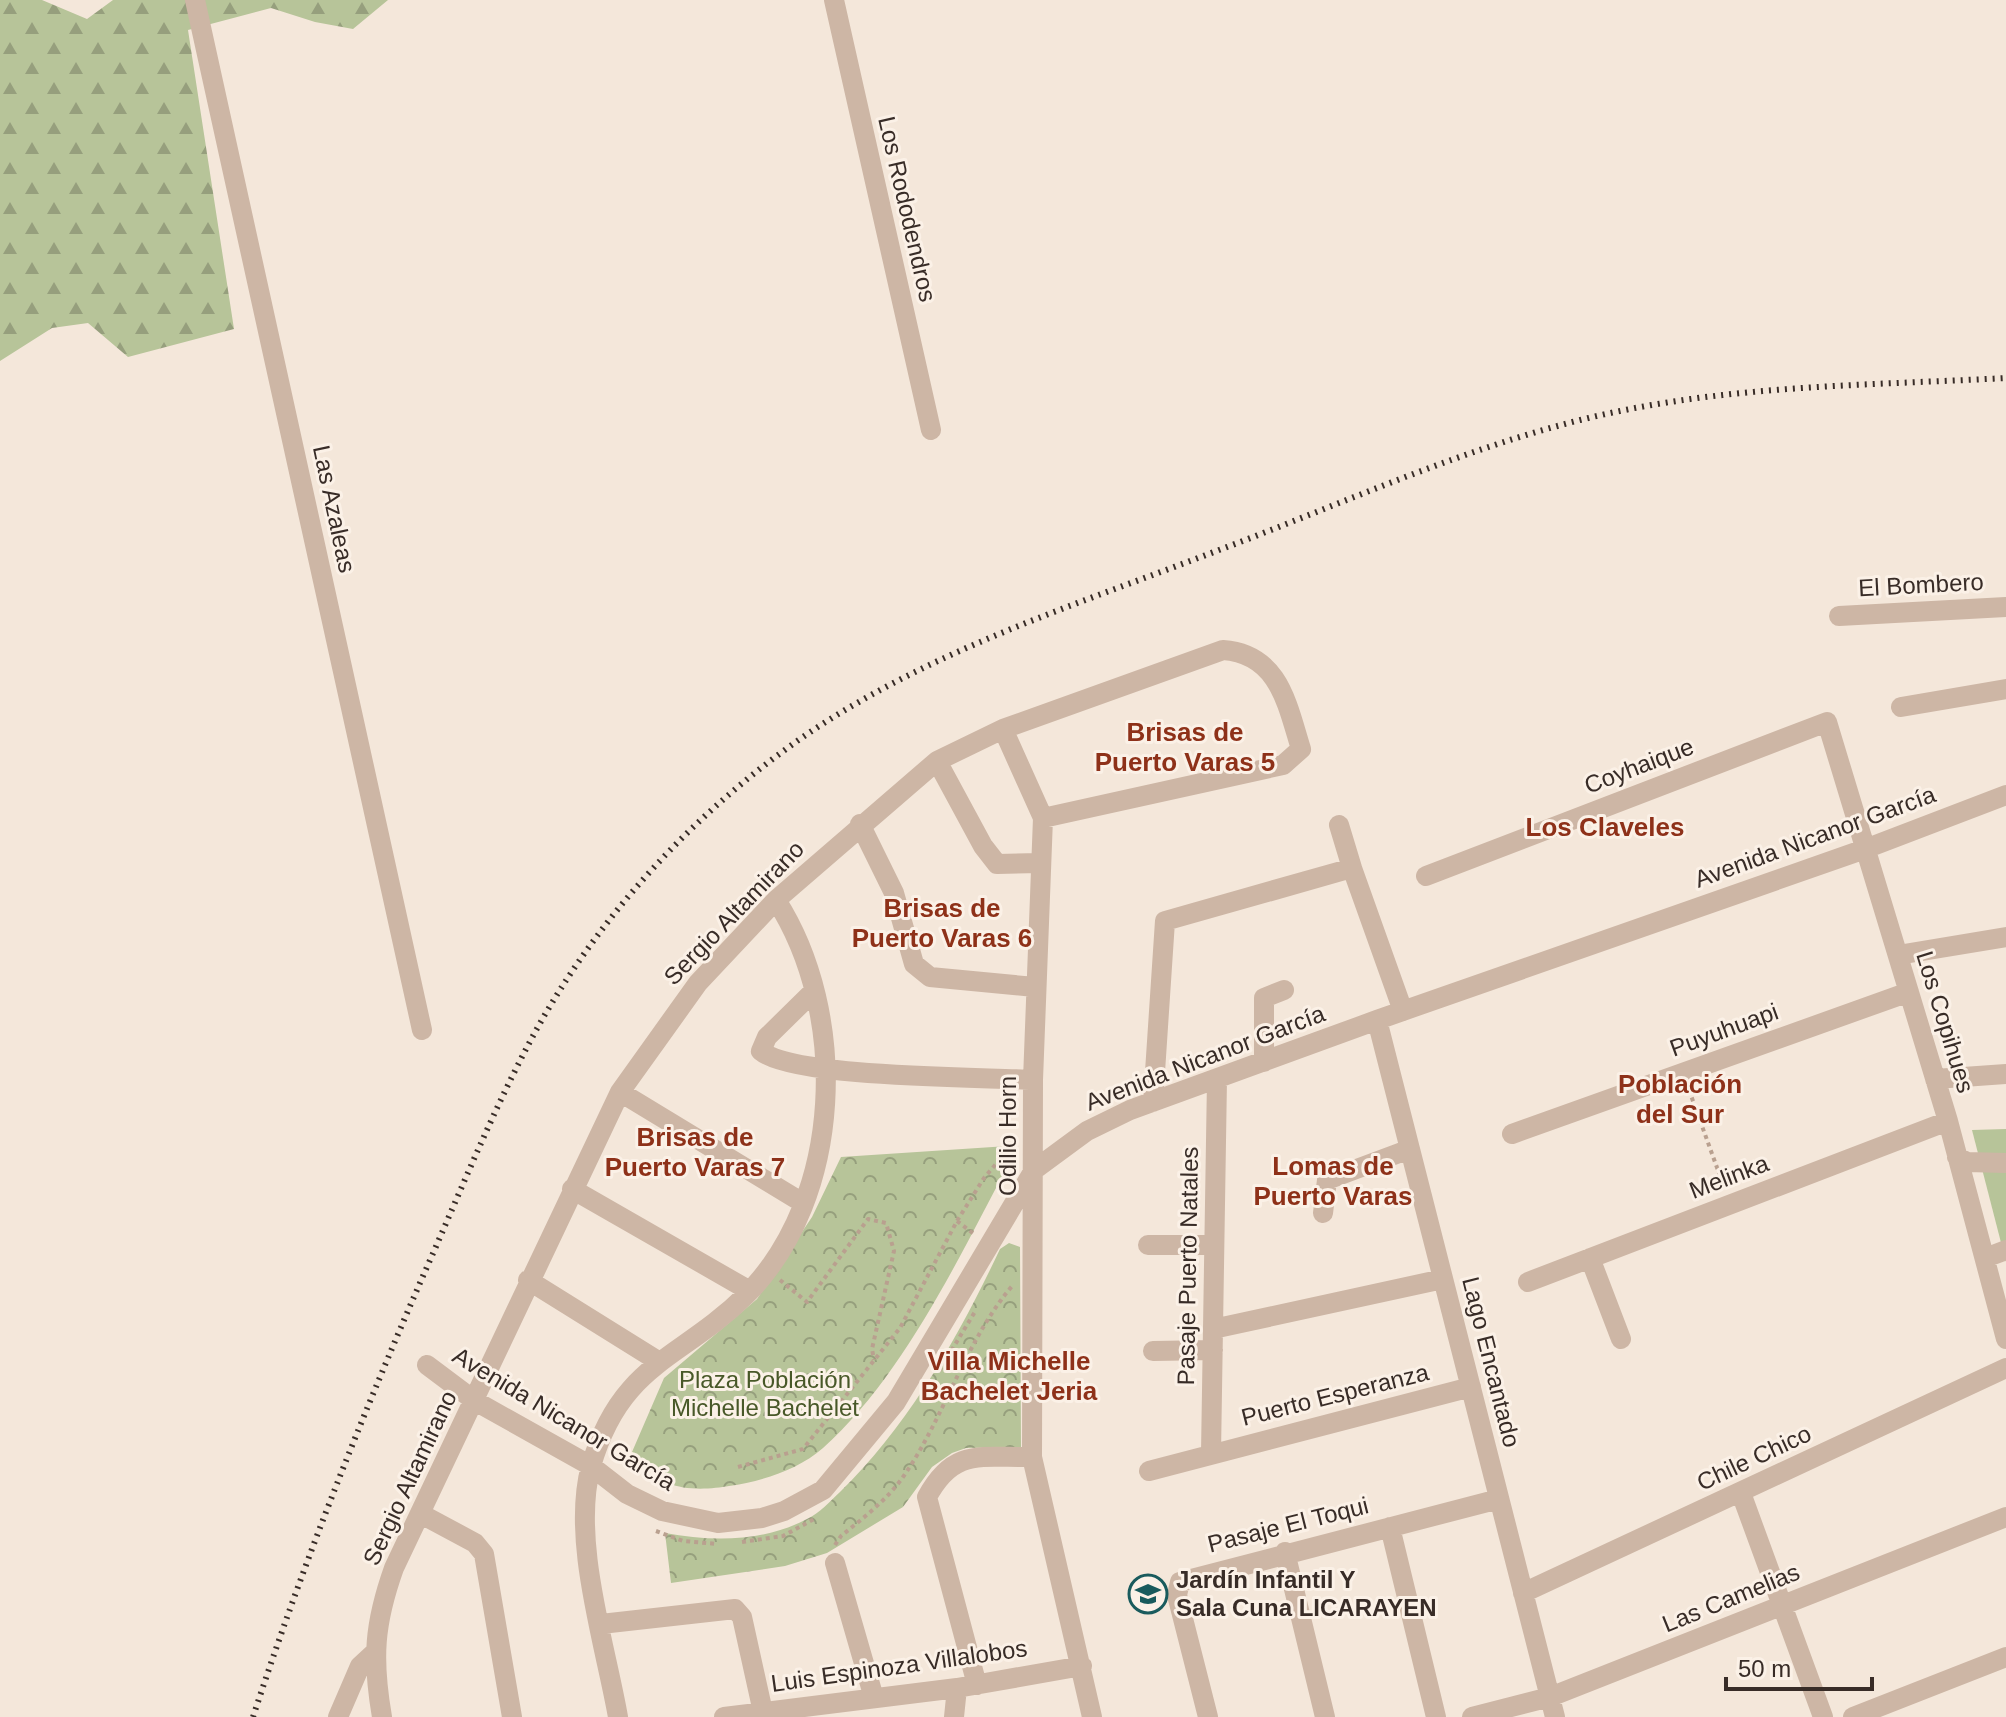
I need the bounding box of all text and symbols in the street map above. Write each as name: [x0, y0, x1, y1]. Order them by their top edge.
street label: Los Rododendros: [873, 114, 942, 304]
street label: Las Azaleas: [308, 443, 361, 575]
street label: El Bombero: [1858, 568, 1984, 601]
district label: Brisas de Puerto Varas 5: [1095, 717, 1275, 777]
street label: Coyhaique: [1580, 732, 1697, 799]
street label: Avenida Nicanor García: [1691, 780, 1940, 893]
district label: Los Claveles: [1526, 812, 1684, 842]
street label: Sergio Altamirano: [658, 835, 809, 990]
district label: Brisas de Puerto Varas 6: [852, 893, 1032, 953]
street label: Los Copihues: [1911, 948, 1980, 1096]
street label: Puyuhuapi: [1666, 997, 1782, 1062]
street label: Avenida Nicanor García: [1081, 999, 1329, 1116]
district label: Población del Sur: [1618, 1069, 1742, 1129]
street label: Odilio Horn: [994, 1076, 1021, 1196]
district label: Brisas de Puerto Varas 7: [605, 1122, 785, 1182]
street label: Pasaje Puerto Natales: [1172, 1146, 1203, 1386]
street label: Melinka: [1685, 1149, 1773, 1204]
district label: Lomas de Puerto Varas: [1254, 1151, 1412, 1211]
street label: Lago Encantado: [1457, 1274, 1526, 1450]
street label: Avenida Nicanor García: [448, 1341, 681, 1496]
district label: Villa Michelle Bachelet Jeria: [921, 1346, 1098, 1406]
street label: Puerto Esperanza: [1238, 1358, 1432, 1431]
park label: Plaza Población Michelle Bachelet: [671, 1366, 859, 1421]
street label: Sergio Altamirano: [357, 1386, 462, 1569]
street label: Chile Chico: [1692, 1419, 1815, 1496]
street label: Pasaje El Toqui: [1205, 1491, 1371, 1558]
street label: Las Camelias: [1658, 1558, 1803, 1637]
place label: Jardín Infantil Y Sala Cuna LICARAYEN: [1176, 1566, 1437, 1621]
school or university icon: Jardín Infantil Y Sala Cuna LICARAYEN: [1127, 1573, 1169, 1615]
street label: Luis Espinoza Villalobos: [769, 1634, 1029, 1697]
scale bar: [1726, 1641, 1872, 1691]
text: 50 m: [1738, 1655, 1791, 1682]

